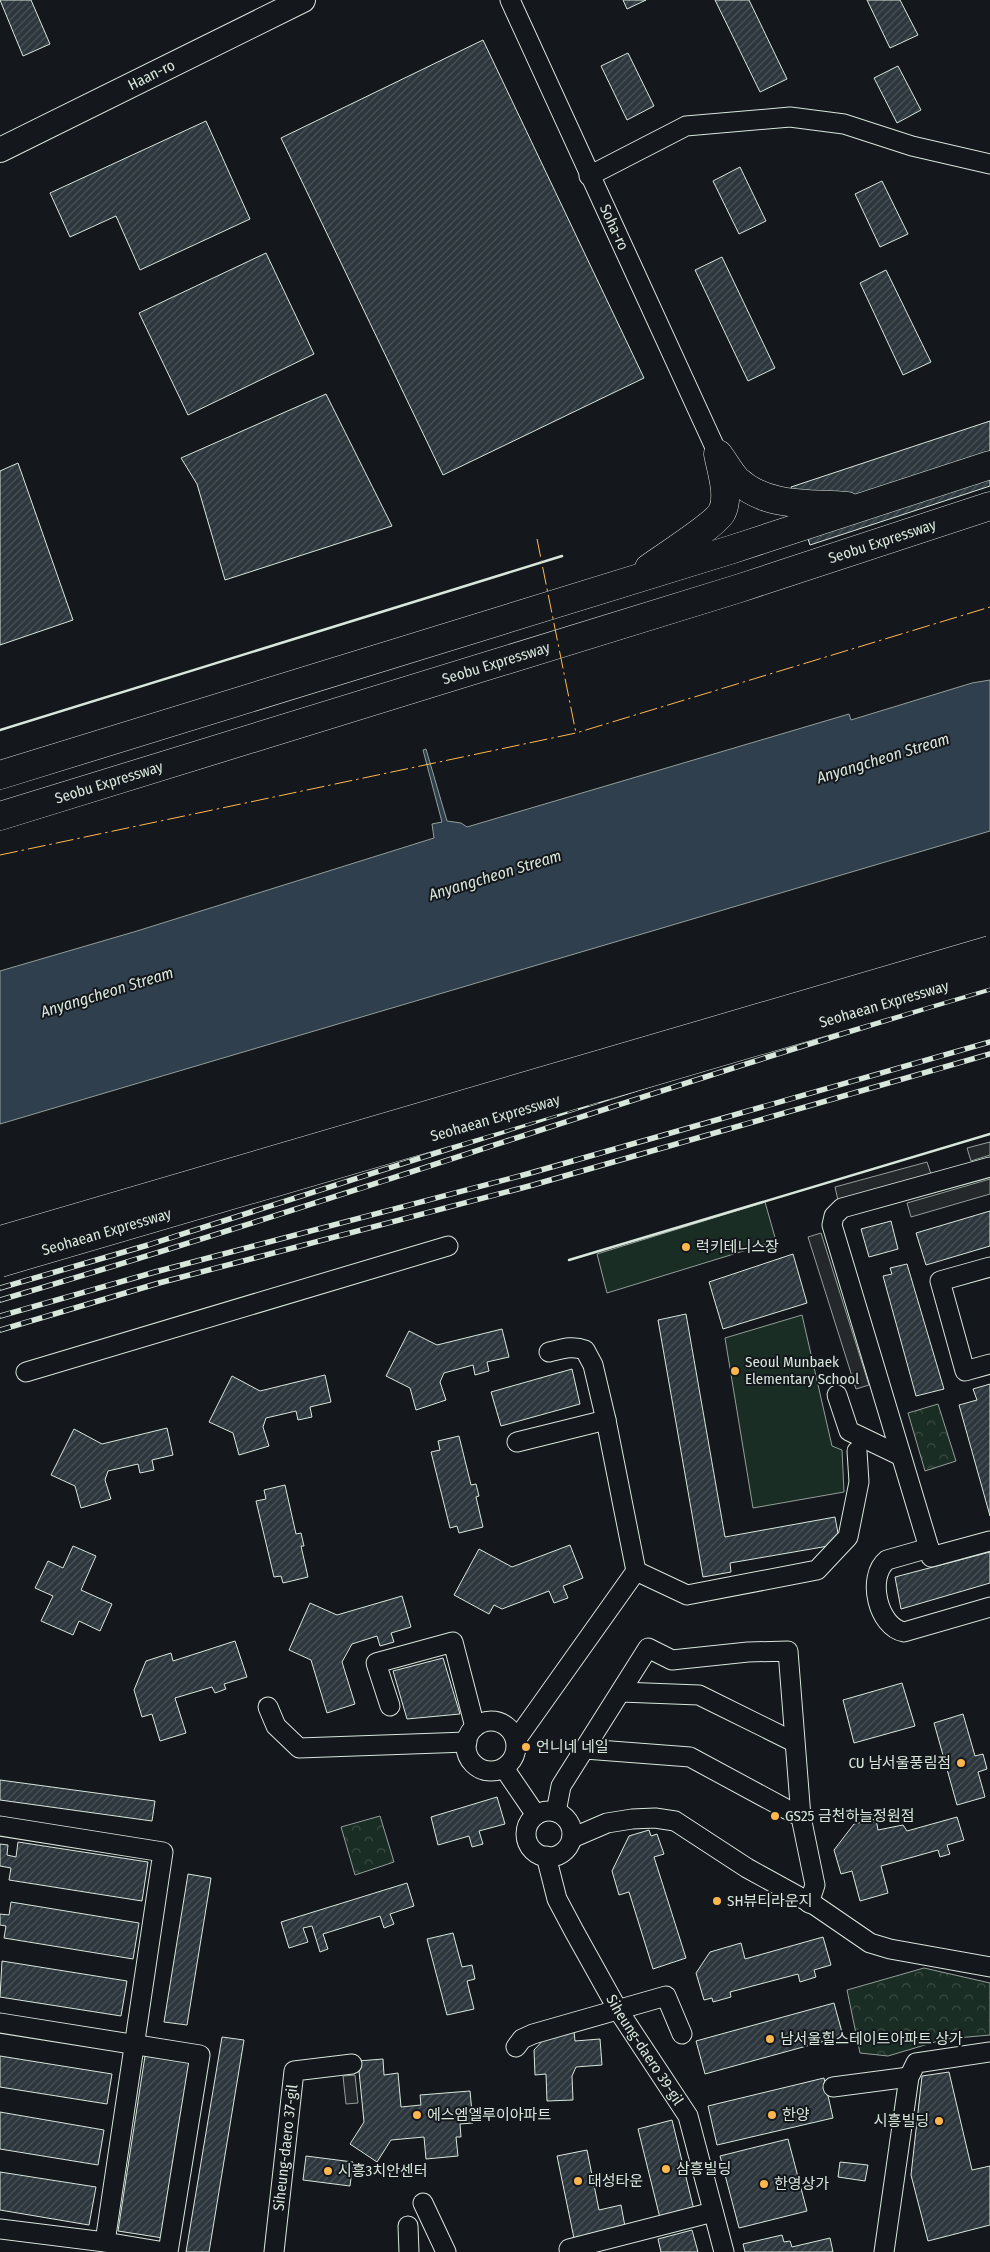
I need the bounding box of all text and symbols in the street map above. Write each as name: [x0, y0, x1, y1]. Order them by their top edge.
street label: Haan-ro: [125, 56, 178, 94]
street label: Soha-ro: [596, 201, 633, 253]
street label: Seobu Expressway: [826, 515, 939, 567]
street label: Seobu Expressway: [440, 638, 552, 688]
water label: Anyangcheon Stream: [813, 729, 952, 788]
street label: Seobu Expressway: [53, 757, 165, 808]
water label: Anyangcheon Stream: [425, 846, 564, 905]
water label: Anyangcheon Stream: [37, 963, 176, 1022]
street label: Seohaean Expressway: [817, 977, 951, 1032]
street label: Seohaean Expressway: [428, 1090, 562, 1145]
street label: Seohaean Expressway: [40, 1204, 174, 1259]
place label: 럭키테니스장: [696, 1238, 779, 1256]
marker: 럭키테니스장: [680, 1241, 692, 1253]
place label: Seoul Munbaek Elementary School: [745, 1353, 859, 1388]
marker: Seoul Munbaek Elementary School: [729, 1365, 741, 1377]
place label: 언니네 네일: [536, 1738, 609, 1756]
marker: 언니네 네일: [520, 1741, 532, 1753]
place label: CU 남서울풍림점: [848, 1754, 951, 1772]
marker: CU 남서울풍림점: [955, 1757, 967, 1769]
place label: GS25 금천하늘정원점: [785, 1807, 915, 1825]
marker: GS25 금천하늘정원점: [769, 1810, 781, 1822]
place label: SH뷰티라운지: [727, 1892, 813, 1910]
marker: SH뷰티라운지: [711, 1895, 723, 1907]
street label: Siheung-daero 39-gil: [602, 1992, 687, 2108]
place label: 남서울힐스테이트아파트 상가: [780, 2030, 963, 2048]
marker: 남서울힐스테이트아파트 상가: [764, 2033, 776, 2045]
street label: Siheung-daero 37-gil: [270, 2083, 301, 2212]
place label: 에스엠엘루이아파트: [427, 2106, 551, 2124]
place label: 한양: [782, 2106, 810, 2124]
marker: 에스엠엘루이아파트: [411, 2109, 423, 2121]
marker: 한양: [766, 2109, 778, 2121]
place label: 시흥빌딩: [874, 2112, 929, 2130]
marker: 시흥빌딩: [933, 2115, 945, 2127]
place label: 삼흥빌딩: [676, 2160, 731, 2178]
place label: 시흥3치안센터: [338, 2162, 428, 2180]
marker: 삼흥빌딩: [660, 2163, 672, 2175]
marker: 시흥3치안센터: [322, 2165, 334, 2177]
place label: 대성타운: [588, 2172, 643, 2190]
marker: 대성타운: [572, 2175, 584, 2187]
place label: 한영상가: [774, 2175, 829, 2193]
marker: 한영상가: [758, 2178, 770, 2190]

